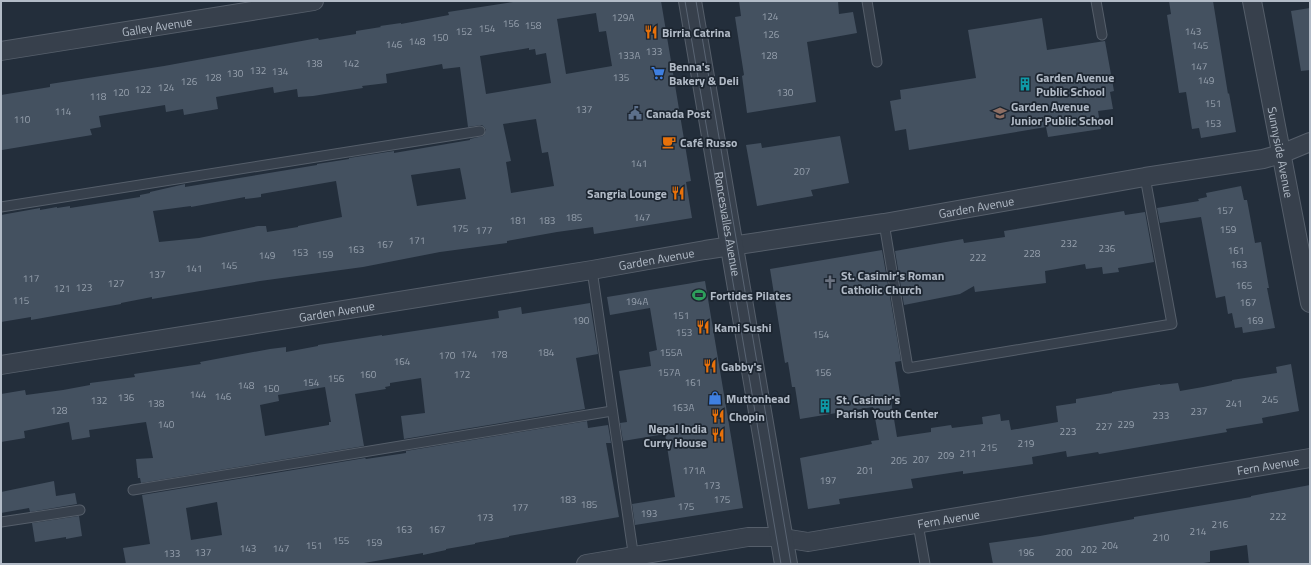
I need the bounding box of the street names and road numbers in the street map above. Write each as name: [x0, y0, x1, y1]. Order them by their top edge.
street label: Galley Avenue: [120, 11, 194, 41]
street label: Sunnyside Avenue: [1263, 105, 1299, 199]
street label: Roncesvalles Avenue: [710, 170, 746, 278]
street label: Garden Avenue: [937, 191, 1016, 223]
street label: Garden Avenue: [617, 243, 696, 275]
street label: Garden Avenue: [297, 296, 376, 326]
street label: Fern Avenue: [1235, 450, 1301, 480]
street label: Fern Avenue: [916, 504, 981, 533]

